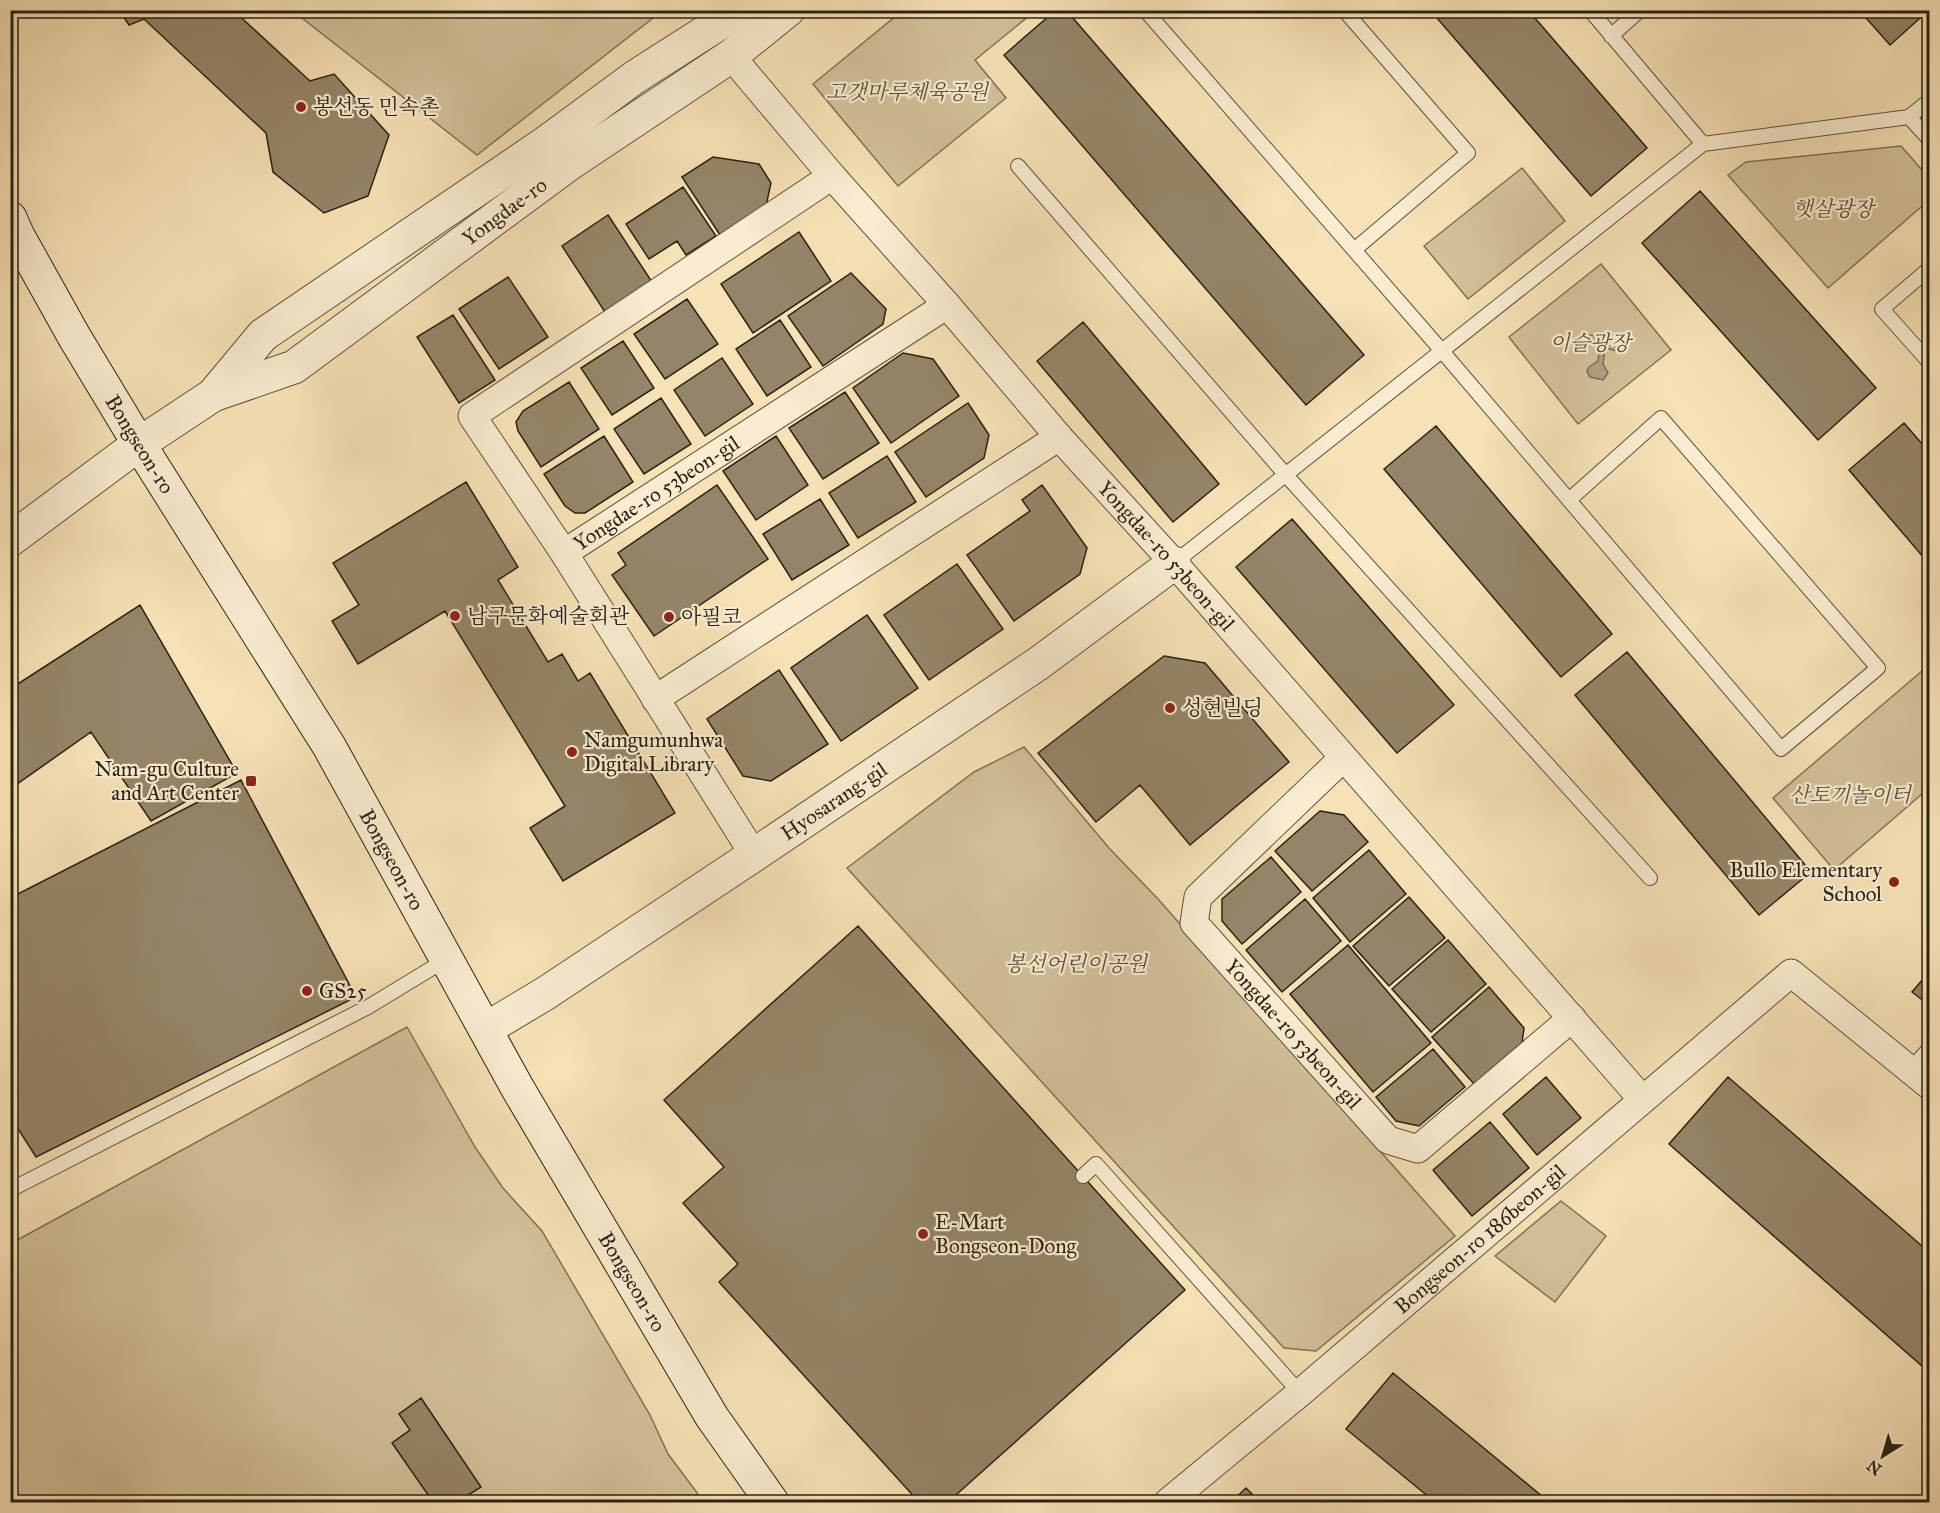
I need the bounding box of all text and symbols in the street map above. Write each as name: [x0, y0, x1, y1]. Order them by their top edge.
park label: 고갯마루체육공원: [826, 79, 990, 105]
place label: 봉선동 민속촌: [313, 94, 439, 120]
marker: 봉선동 민속촌: [294, 100, 308, 114]
street label: Yongdae-ro: [457, 172, 552, 251]
park label: 햇살광장: [1792, 196, 1876, 222]
park label: 이슬광장: [1549, 330, 1633, 356]
street label: Bongseon-ro: [99, 390, 180, 499]
street label: Yongdae-ro 53beon-gil: [568, 430, 745, 557]
street label: Yongdae-ro 53beon-gil: [1092, 475, 1241, 637]
place label: 남구문화예술회관: [467, 603, 630, 629]
place label: 아필코: [681, 604, 742, 630]
marker: 남구문화예술회관: [448, 609, 462, 623]
marker: 아필코: [662, 610, 676, 624]
place label: 성현빌딩: [1182, 695, 1263, 721]
marker: 성현빌딩: [1163, 701, 1177, 715]
place label: Namgumunhwa Digital Library: [584, 727, 723, 777]
marker: Namgumunhwa Digital Library: [565, 745, 579, 759]
place label: Nam-gu Culture and Art Center: [95, 756, 239, 806]
street label: Hyosarang-gil: [776, 756, 892, 846]
marker: Nam-gu Culture and Art Center: [244, 774, 258, 788]
park label: 산토끼놀이터: [1789, 782, 1913, 808]
street label: Bongseon-ro: [353, 805, 430, 915]
place label: Bullo Elementary School: [1729, 857, 1883, 907]
marker: Bullo Elementary School: [1887, 875, 1901, 889]
park label: 봉선어린이공원: [1005, 951, 1149, 977]
street label: Yongdae-ro 53beon-gil: [1219, 953, 1367, 1115]
place label: GS25: [319, 978, 367, 1004]
marker: GS25: [300, 984, 314, 998]
street label: Bongseon-ro 186beon-gil: [1389, 1158, 1571, 1320]
place label: E-Mart Bongseon-Dong: [935, 1209, 1077, 1259]
street label: Bongseon-ro: [593, 1227, 672, 1337]
marker: E-Mart Bongseon-Dong: [916, 1227, 930, 1241]
north arrow: [1853, 1426, 1913, 1486]
text: N: [1863, 1456, 1885, 1479]

